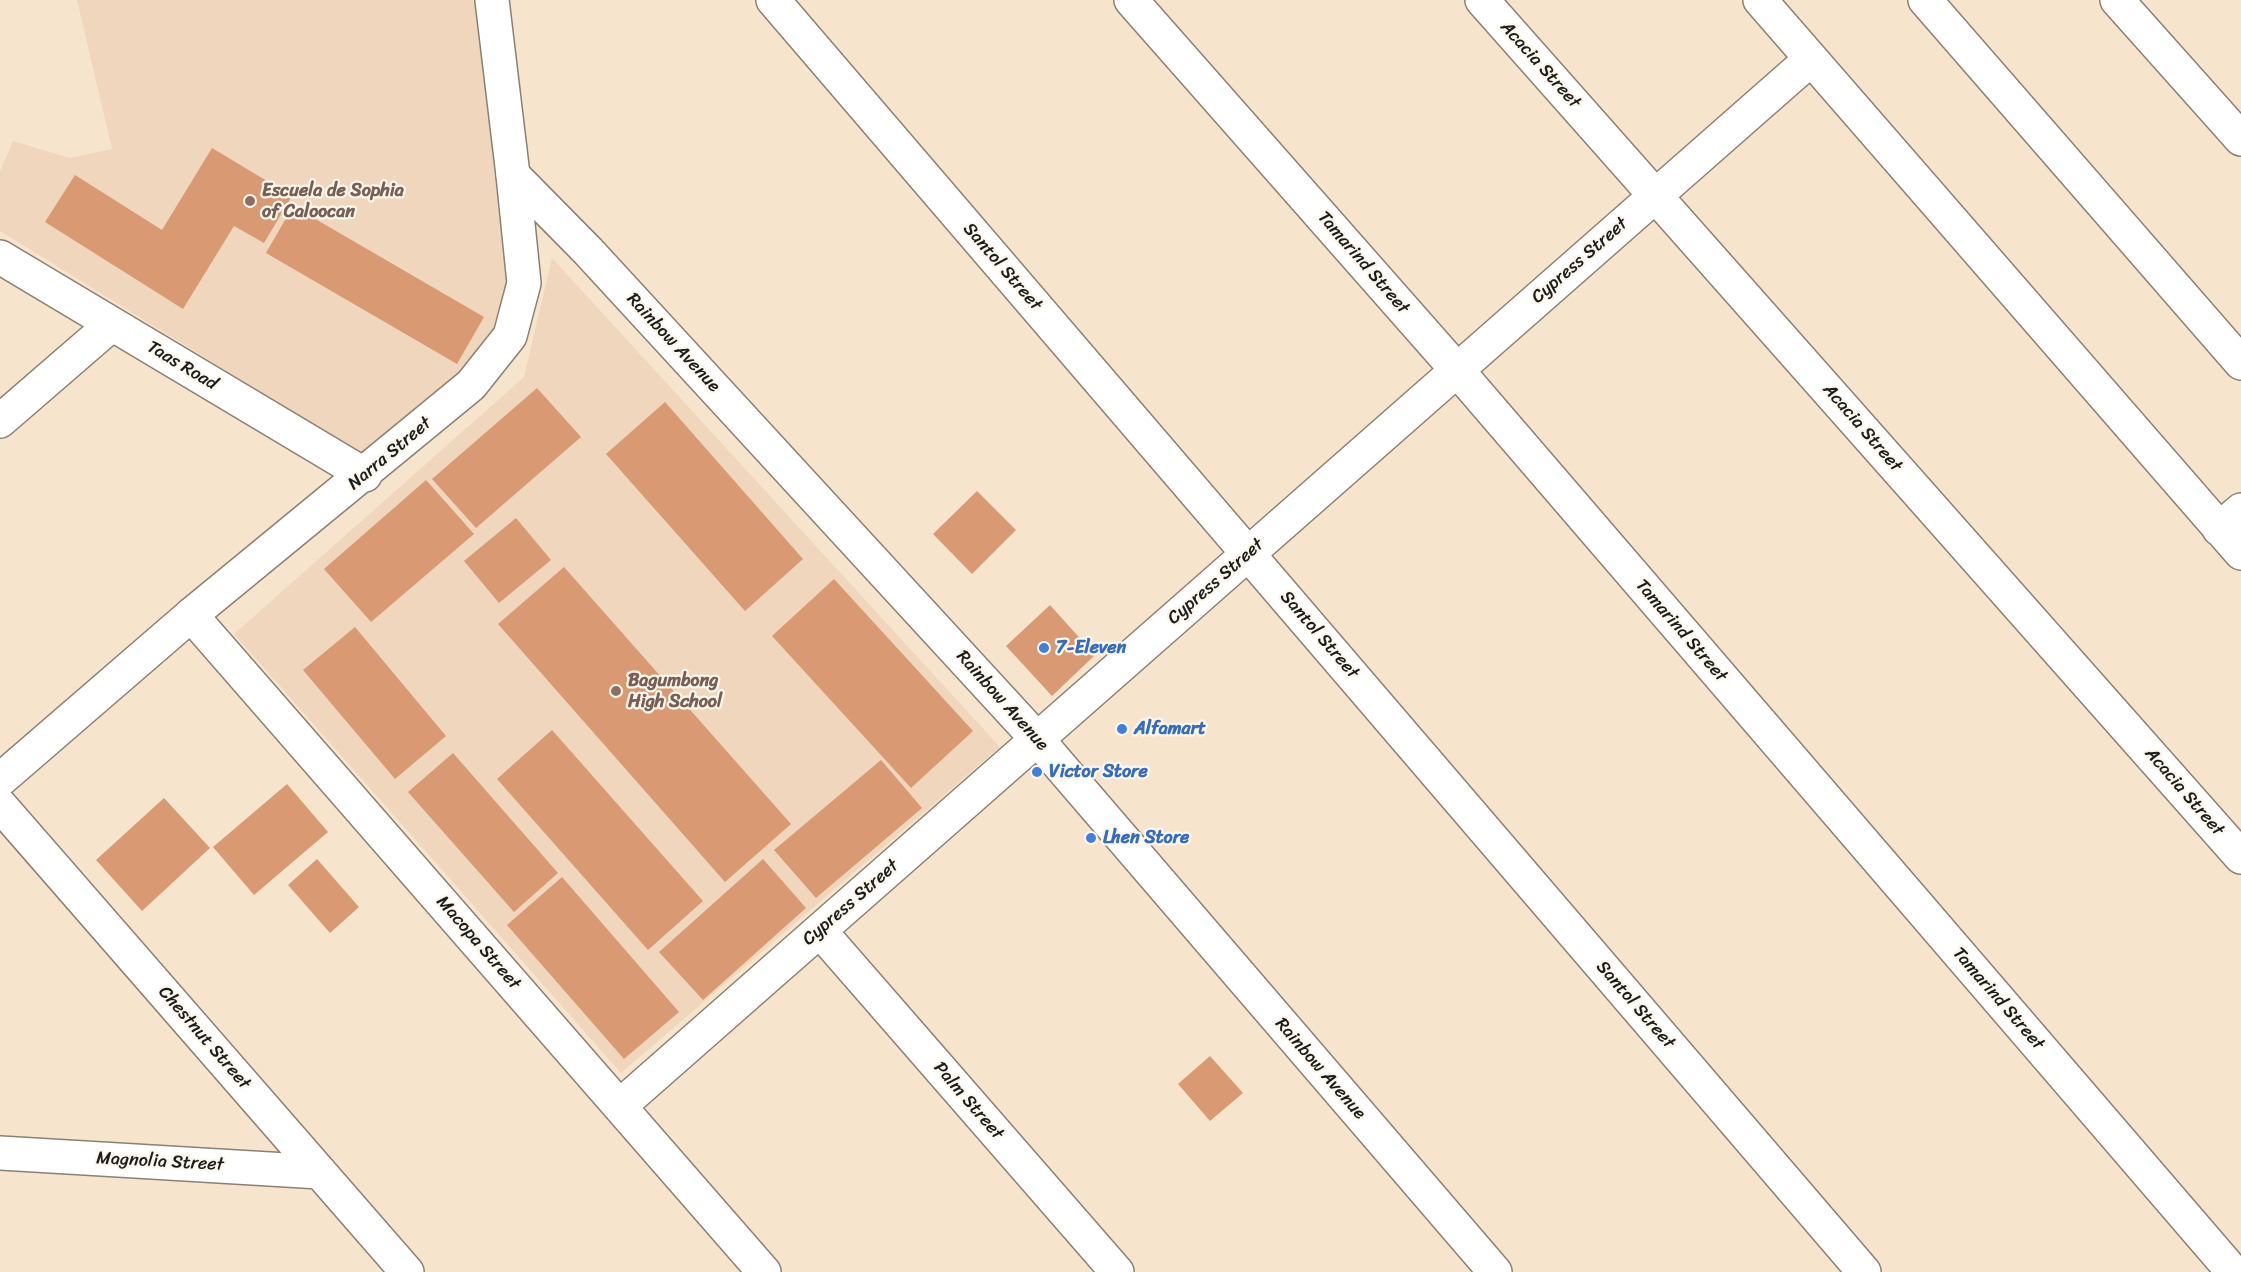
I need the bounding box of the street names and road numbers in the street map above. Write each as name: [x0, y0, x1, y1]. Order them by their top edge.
street label: Acacia Street: [1495, 17, 1585, 113]
street label: Tamarind Street: [1313, 207, 1413, 319]
street label: Cypress Street: [1528, 213, 1632, 309]
street label: Santol Street: [958, 219, 1046, 315]
street label: Rainbow Avenue: [622, 289, 724, 397]
street label: Taas Road: [143, 337, 221, 395]
street label: Acacia Street: [1818, 379, 1906, 477]
street label: Narra Street: [344, 413, 436, 495]
street label: Cypress Street: [1164, 534, 1268, 630]
street label: Tamarind Street: [1631, 575, 1731, 687]
street label: Santol Street: [1275, 587, 1363, 683]
street label: Rainbow Avenue: [951, 646, 1053, 756]
street label: Acacia Street: [2140, 743, 2228, 841]
street label: Cypress Street: [799, 855, 903, 951]
street label: Macopa Street: [431, 892, 525, 994]
street label: Tamarind Street: [1948, 943, 2048, 1055]
street label: Santol Street: [1591, 957, 1679, 1053]
street label: Chestnut Street: [153, 982, 255, 1094]
street label: Rainbow Avenue: [1270, 1014, 1370, 1124]
street label: Palm Street: [928, 1058, 1008, 1144]
street label: Magnolia Street: [96, 1148, 224, 1176]

